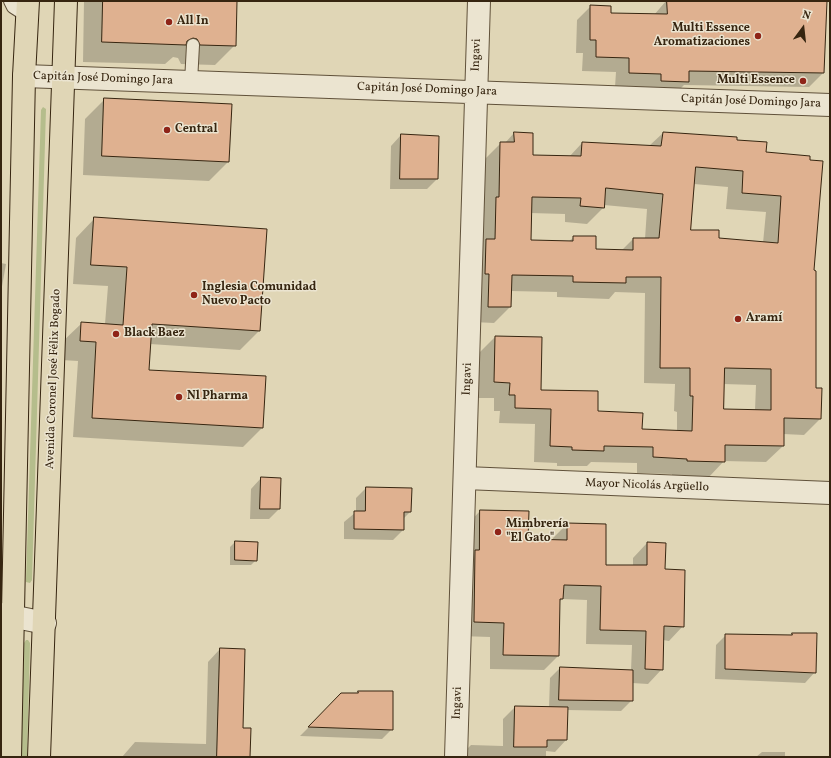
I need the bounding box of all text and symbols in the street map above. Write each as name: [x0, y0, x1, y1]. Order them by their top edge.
north arrow: [783, 8, 823, 48]
text: N: [800, 8, 812, 24]
place label: All In: [177, 15, 209, 29]
marker: All In: [164, 17, 174, 27]
place label: Multi Essence Aromatizaciones: [654, 22, 750, 50]
marker: Multi Essence Aromatizaciones: [753, 31, 763, 41]
street label: Ingavi: [469, 38, 485, 72]
street label: Capitán José Domingo Jara: [33, 69, 173, 89]
place label: Multi Essence: [717, 74, 795, 88]
marker: Multi Essence: [798, 76, 808, 86]
street label: Capitán José Domingo Jara: [357, 80, 497, 100]
street label: Capitán José Domingo Jara: [681, 92, 821, 112]
place label: Central: [175, 123, 218, 137]
marker: Central: [162, 125, 172, 135]
place label: Inglesia Comunidad Nuevo Pacto: [202, 281, 316, 309]
street label: Avenida Coronel José Félix Bogado: [44, 289, 64, 469]
marker: Inglesia Comunidad Nuevo Pacto: [189, 290, 199, 300]
place label: Aramí: [746, 312, 783, 326]
marker: Aramí: [733, 314, 743, 324]
place label: Black Baez: [124, 327, 185, 341]
marker: Black Baez: [111, 329, 121, 339]
street label: Ingavi: [460, 362, 476, 396]
place label: Nl Pharma: [187, 390, 248, 404]
marker: Nl Pharma: [174, 392, 184, 402]
street label: Mayor Nicolás Argüello: [585, 477, 709, 495]
place label: Mimbrería "El Gato": [506, 518, 569, 546]
marker: Mimbrería "El Gato": [493, 527, 503, 537]
street label: Ingavi: [450, 686, 466, 720]

